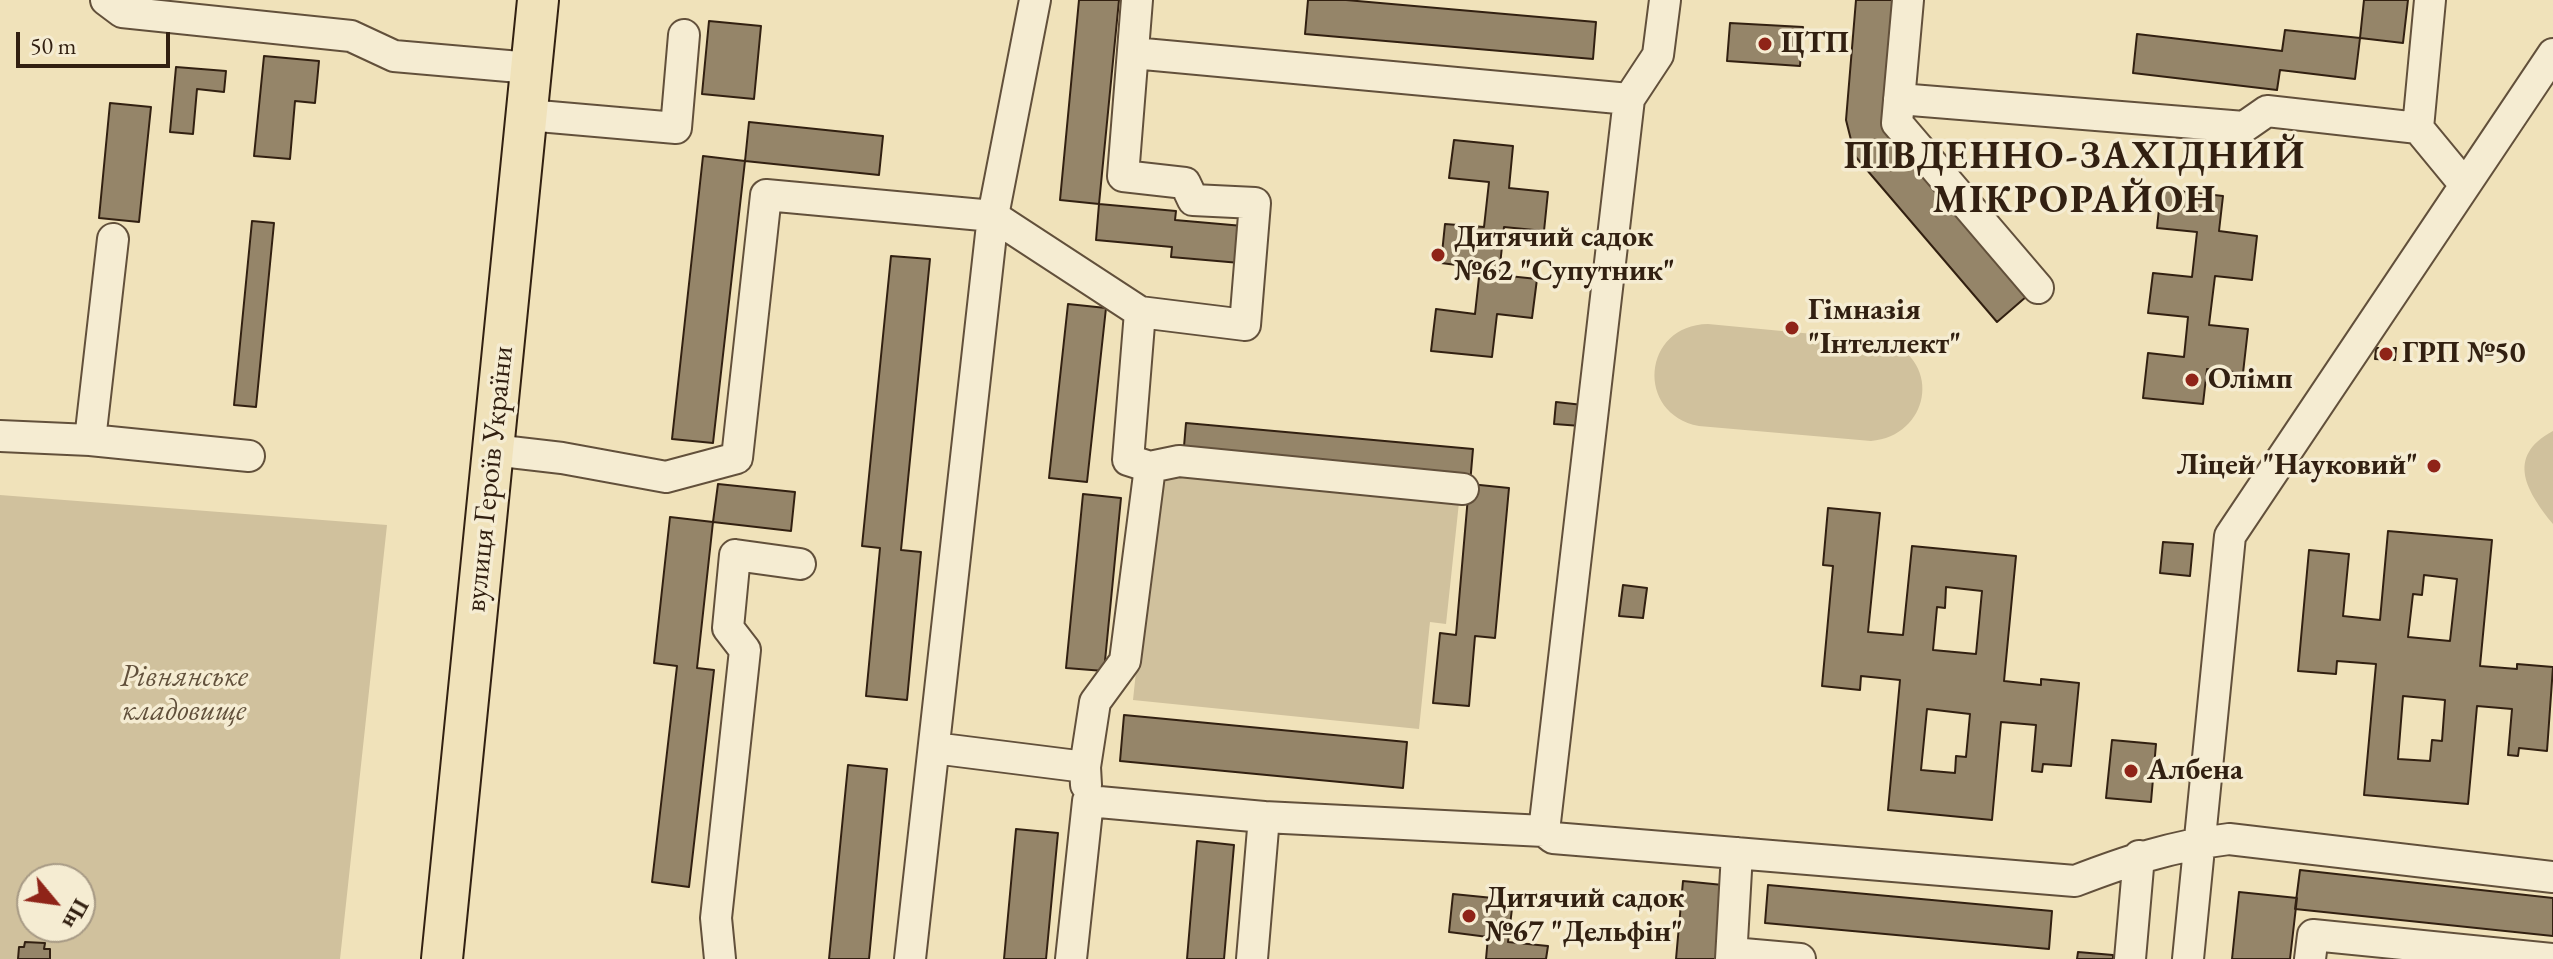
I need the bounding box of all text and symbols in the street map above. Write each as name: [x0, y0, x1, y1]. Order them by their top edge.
scale bar: [20, 16, 174, 66]
place label: ЦТП: [1781, 26, 1849, 62]
text: 50 m: [30, 30, 77, 61]
marker: ЦТП: [1756, 35, 1774, 53]
district label: ПІВДЕННО-ЗАХІДНИЙ МІКРОРАЙОН: [1844, 135, 2306, 224]
place label: Дитячий садок №62 "Супутник": [1454, 220, 1675, 290]
marker: Дитячий садок №62 "Супутник": [1429, 246, 1447, 264]
place label: Гімназія "Інтеллект": [1808, 293, 1961, 364]
marker: Гімназія "Інтеллект": [1783, 319, 1801, 337]
place label: ГРП №50: [2402, 336, 2526, 372]
street label: вулиця Героїв України: [458, 344, 522, 614]
marker: ГРП №50: [2377, 345, 2395, 363]
place label: Олімп: [2208, 362, 2293, 398]
marker: Олімп: [2183, 371, 2201, 389]
place label: Ліцей "Науковий": [2177, 448, 2418, 484]
marker: Ліцей "Науковий": [2425, 457, 2443, 475]
park label: Рівнянське кладовище: [120, 660, 248, 730]
place label: Албена: [2147, 753, 2243, 789]
marker: Албена: [2122, 762, 2140, 780]
north arrow: [16, 863, 96, 943]
place label: Дитячий садок №67 "Дельфін": [1485, 881, 1685, 952]
text: Пн: [56, 894, 96, 934]
marker: Дитячий садок №67 "Дельфін": [1460, 907, 1478, 925]

